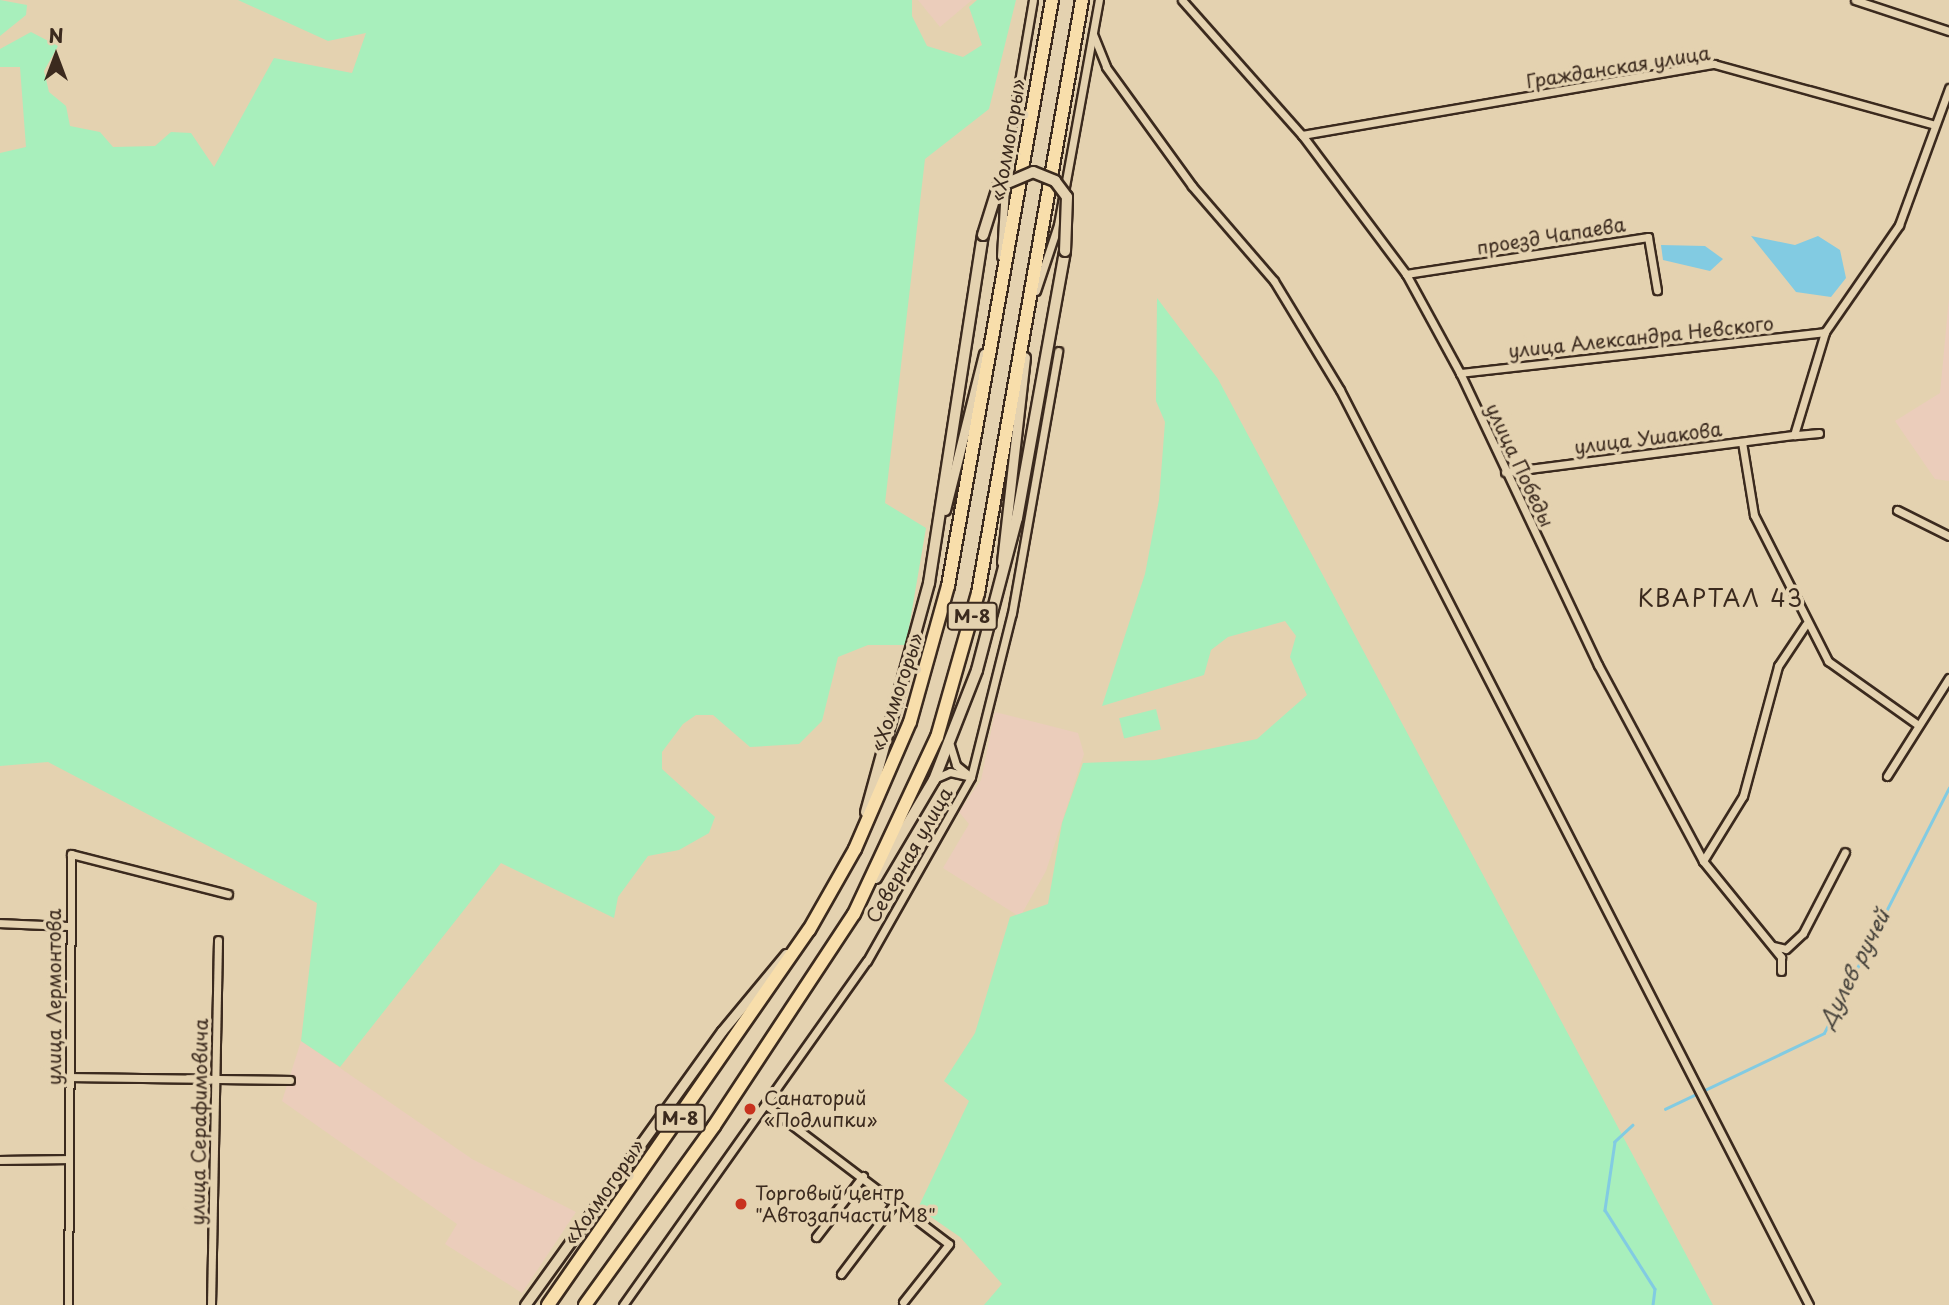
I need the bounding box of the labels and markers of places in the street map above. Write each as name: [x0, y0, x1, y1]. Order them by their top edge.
place label: Санаторий «Подлипки»: [764, 1087, 877, 1131]
marker: Санаторий «Подлипки»: [742, 1101, 758, 1117]
place label: Торговый центр "Автозапчасти М8": [755, 1182, 935, 1226]
marker: Торговый центр "Автозапчасти М8": [733, 1196, 749, 1212]

